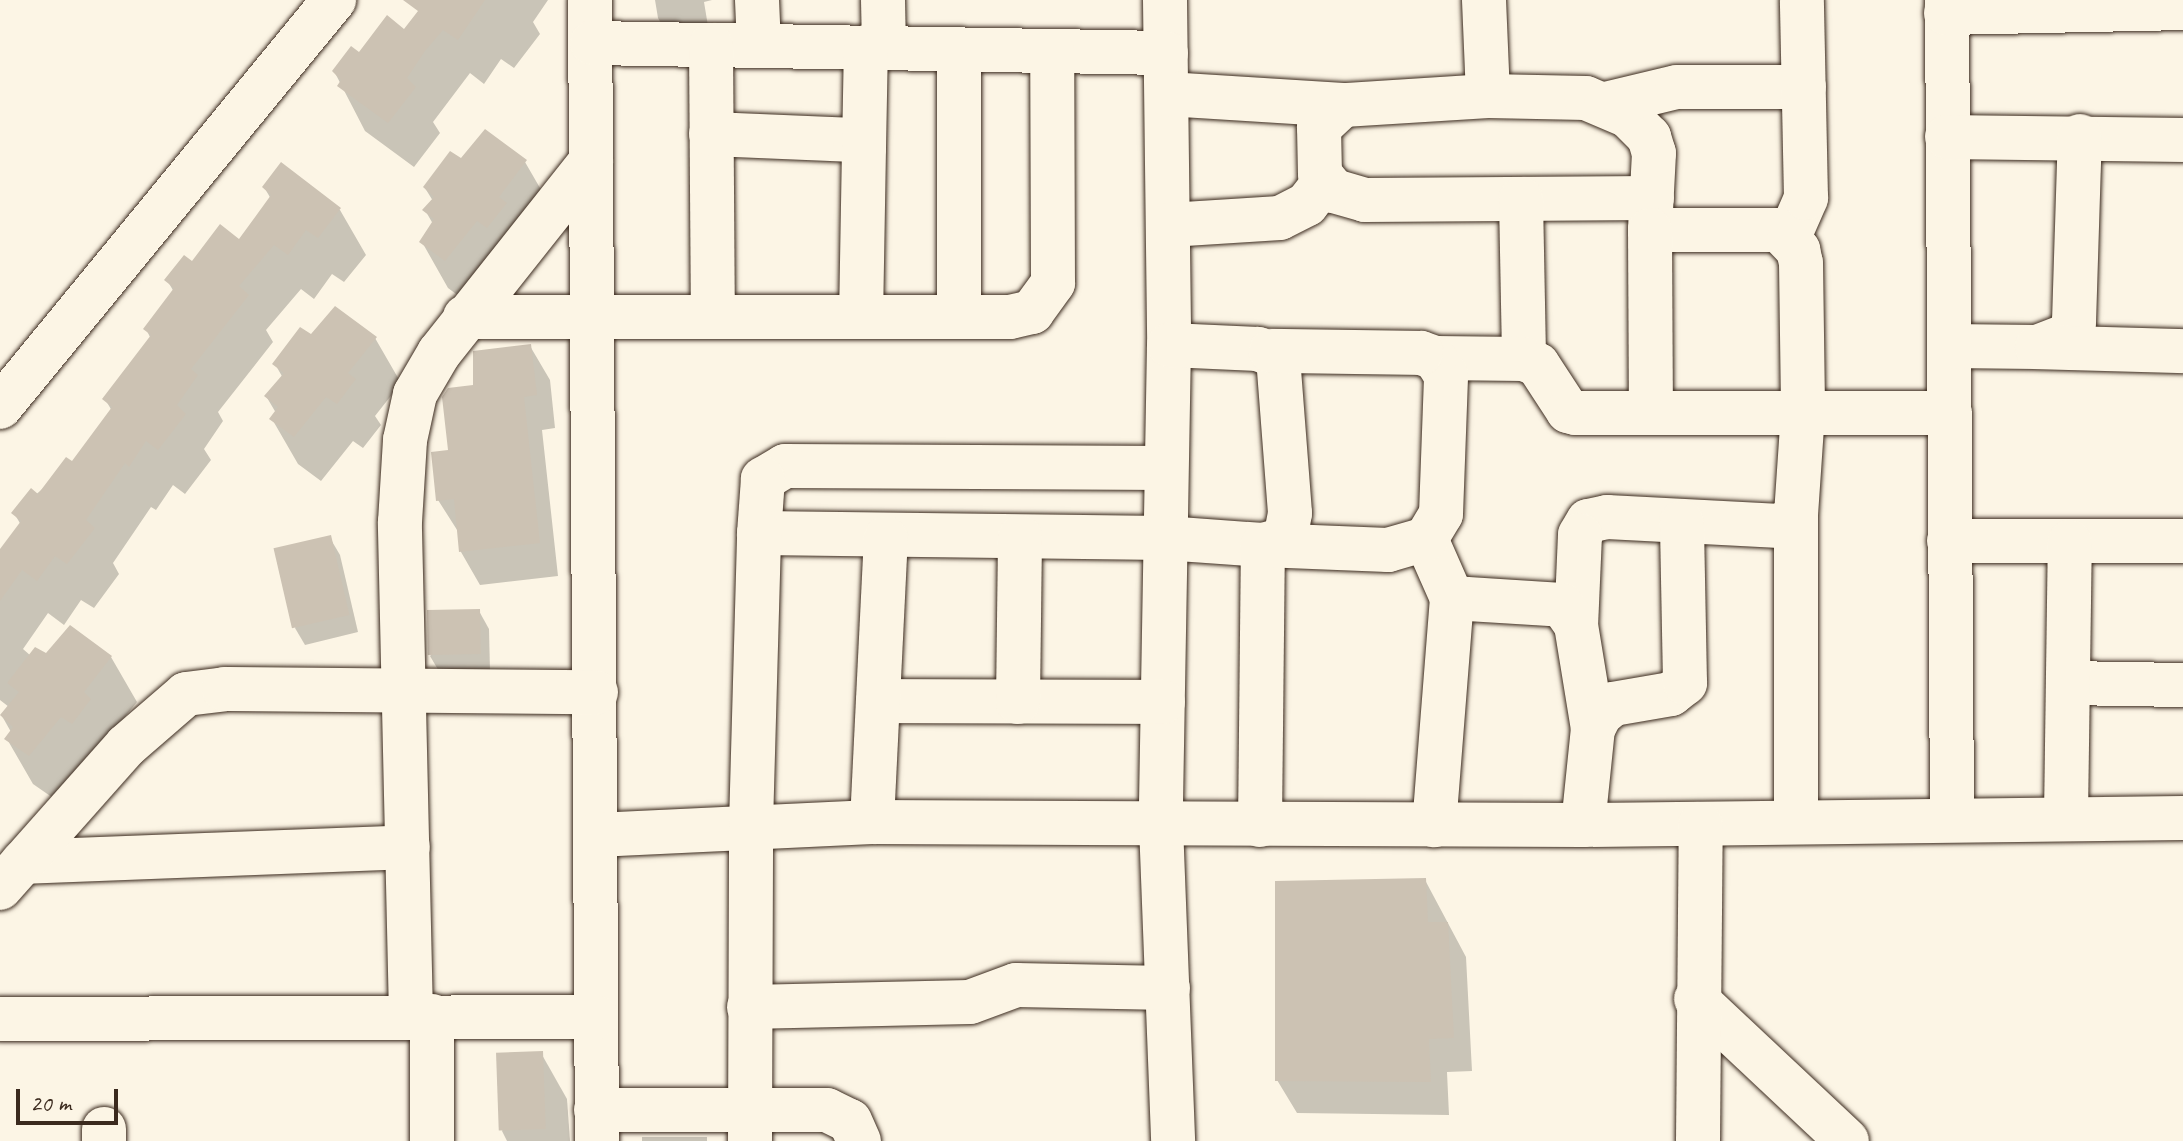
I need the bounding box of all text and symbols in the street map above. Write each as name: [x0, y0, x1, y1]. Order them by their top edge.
scale bar: [20, 1073, 122, 1123]
text: 20 m: [30, 1088, 71, 1118]

